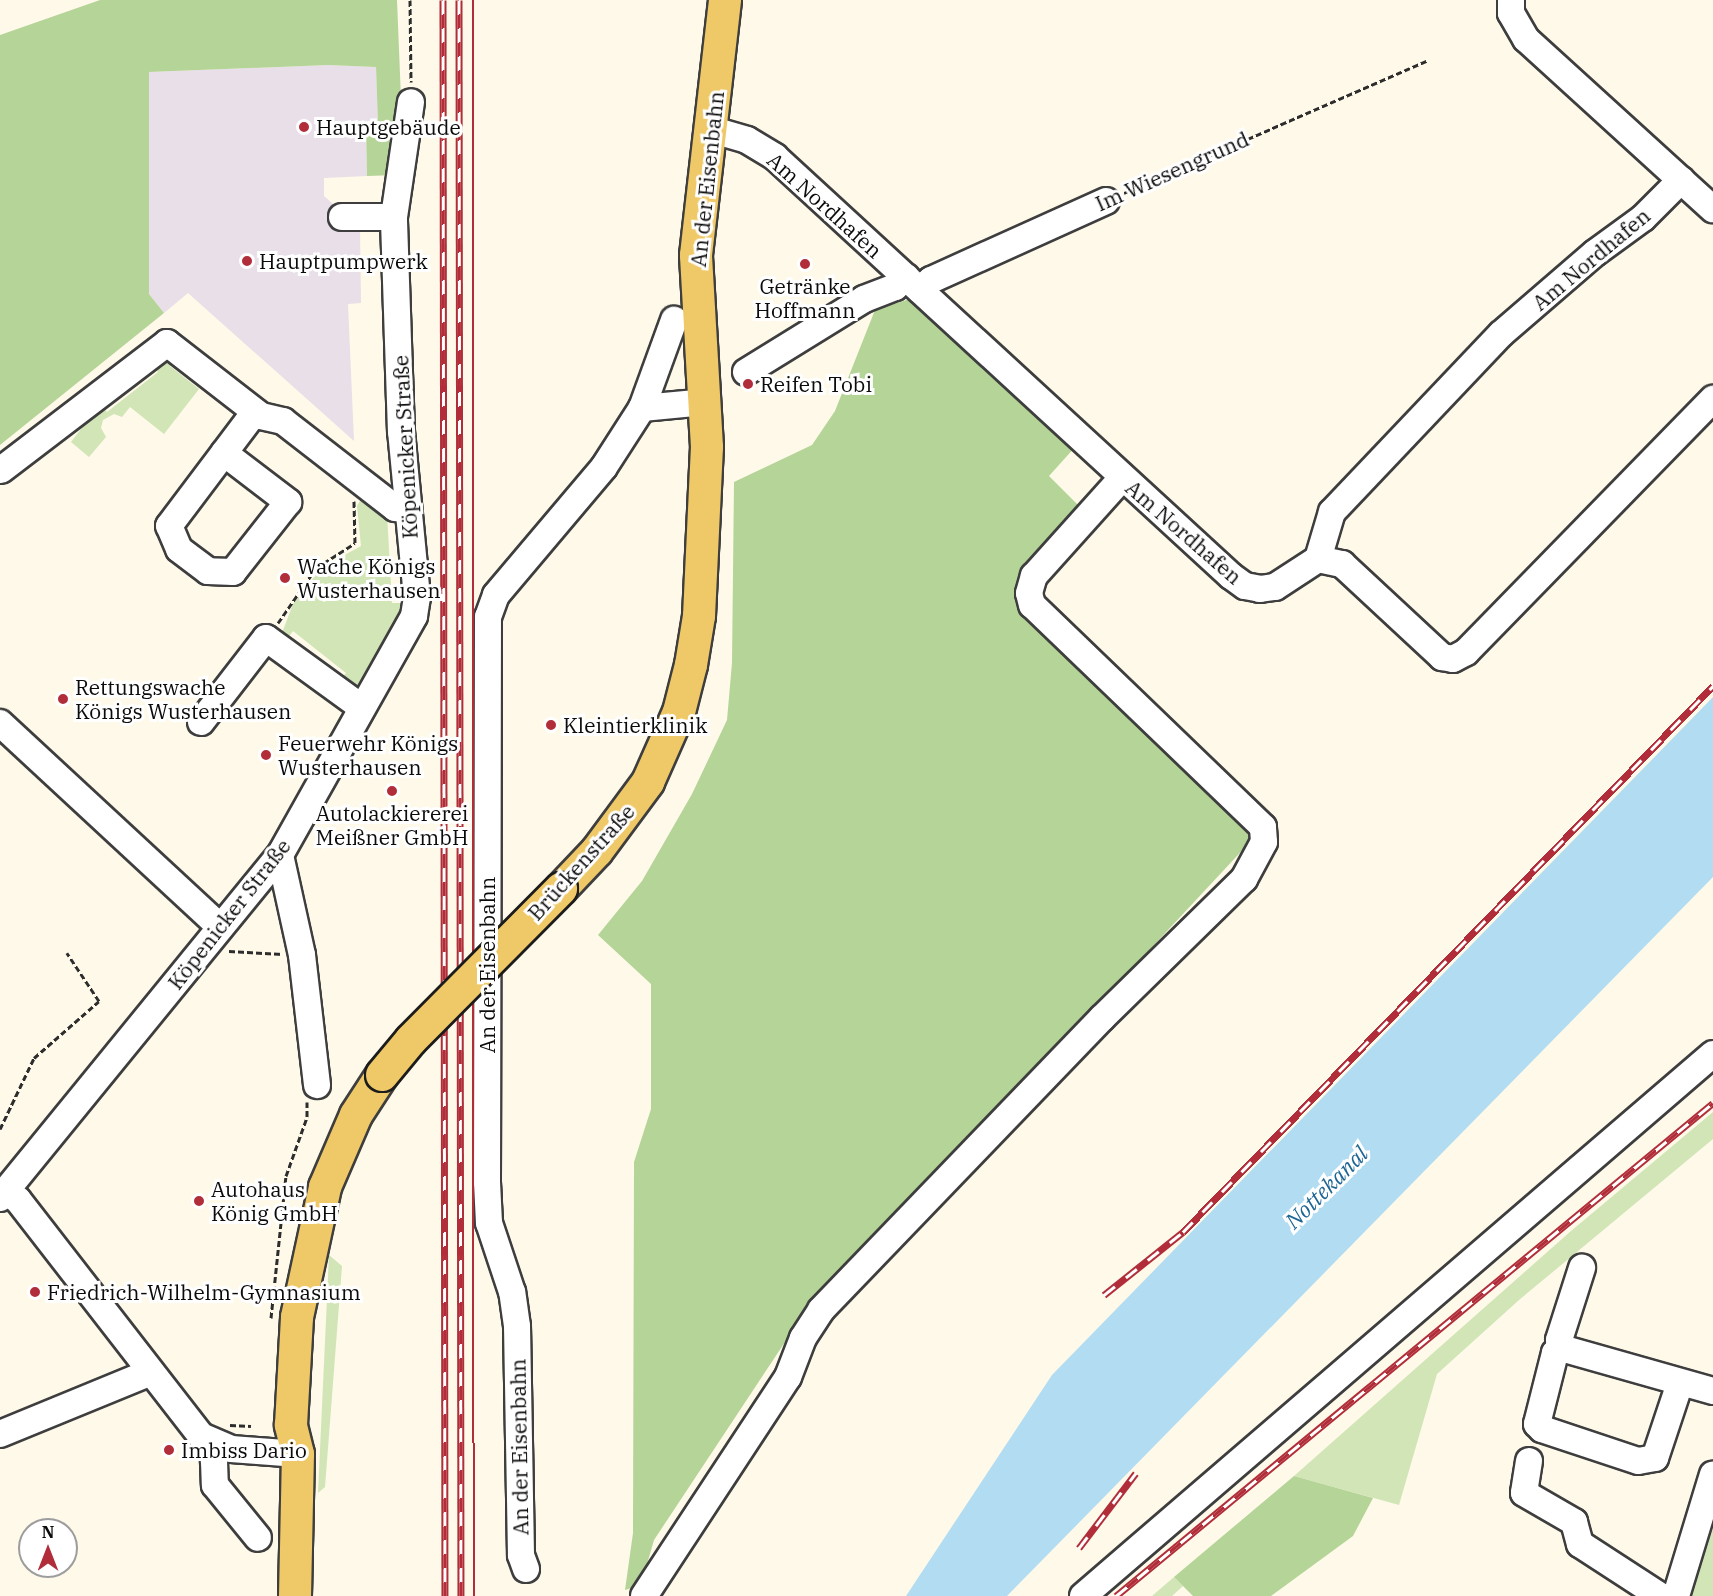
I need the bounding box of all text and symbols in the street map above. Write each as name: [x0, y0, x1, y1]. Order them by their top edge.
street label: An der Eisenbahn: [685, 90, 729, 268]
place label: Hauptgebäude: [316, 114, 461, 140]
marker: Hauptgebäude: [297, 120, 311, 134]
street label: Im Wiesengrund: [1091, 126, 1253, 216]
street label: Am Nordhafen: [762, 147, 888, 263]
street label: Am Nordhafen: [1527, 203, 1655, 315]
place label: Hauptpumpwerk: [259, 248, 428, 274]
marker: Hauptpumpwerk: [240, 254, 254, 268]
marker: Getränke Hoffmann: [798, 257, 812, 271]
place label: Getränke Hoffmann: [755, 273, 855, 323]
street label: Köpenicker Straße: [388, 354, 422, 540]
place label: Reifen Tobi: [760, 371, 872, 397]
marker: Reifen Tobi: [741, 377, 755, 391]
street label: Am Nordhafen: [1121, 475, 1247, 589]
place label: Wache Königs Wusterhausen: [297, 553, 441, 603]
marker: Wache Königs Wusterhausen: [278, 571, 292, 585]
place label: Rettungswache Königs Wusterhausen: [75, 674, 291, 724]
marker: Rettungswache Königs Wusterhausen: [56, 692, 70, 706]
place label: Kleintierklinik: [563, 712, 708, 738]
marker: Kleintierklinik: [544, 718, 558, 732]
place label: Feuerwehr Königs Wusterhausen: [278, 730, 458, 780]
marker: Feuerwehr Königs Wusterhausen: [259, 748, 273, 762]
marker: Autolackiererei Meißner GmbH: [385, 784, 399, 798]
street label: Brückenstraße: [522, 799, 640, 925]
place label: Autolackiererei Meißner GmbH: [316, 800, 468, 850]
street label: Köpenicker Straße: [162, 834, 296, 994]
street label: An der Eisenbahn: [474, 877, 500, 1053]
water label: Nottekanal: [1279, 1140, 1373, 1234]
place label: Autohaus König GmbH: [211, 1176, 338, 1226]
marker: Autohaus König GmbH: [192, 1194, 206, 1208]
place label: Friedrich-Wilhelm-Gymnasium: [47, 1279, 361, 1305]
marker: Friedrich-Wilhelm-Gymnasium: [28, 1285, 42, 1299]
street label: An der Eisenbahn: [505, 1358, 533, 1536]
place label: Imbiss Dario: [181, 1437, 307, 1463]
marker: Imbiss Dario: [162, 1443, 176, 1457]
north arrow: [18, 1518, 78, 1578]
text: N: [42, 1522, 54, 1542]

